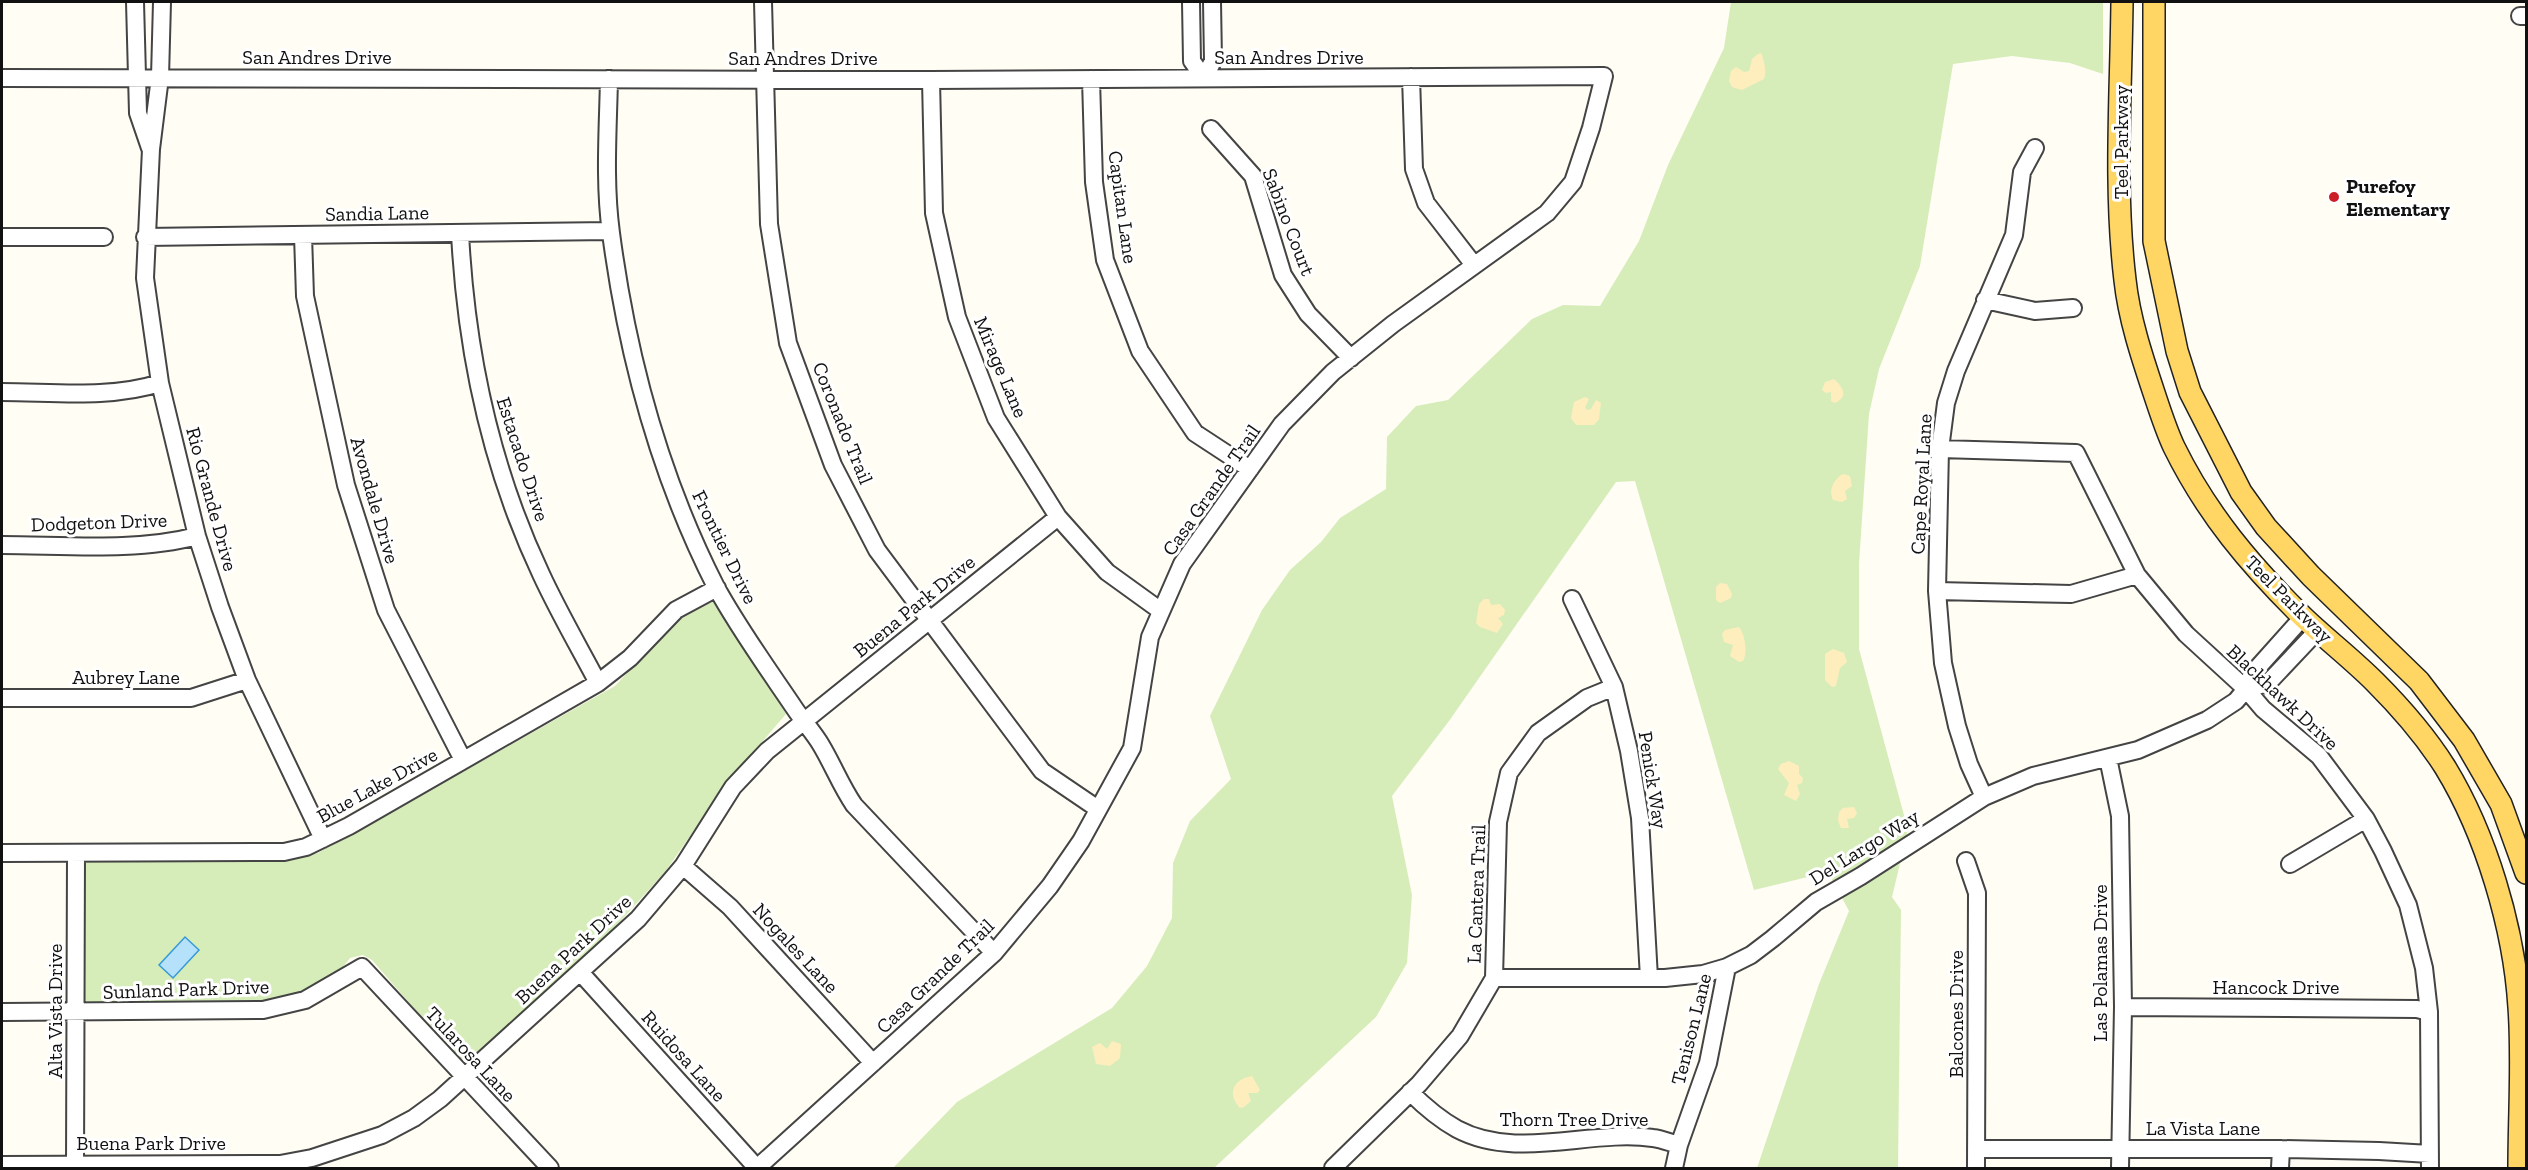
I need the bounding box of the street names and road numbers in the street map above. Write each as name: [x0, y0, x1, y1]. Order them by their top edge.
street label: San Andres Drive: [242, 45, 392, 69]
street label: San Andres Drive: [1214, 45, 1364, 69]
street label: San Andres Drive: [728, 46, 878, 70]
street label: Teel Parkway: [2109, 84, 2133, 199]
street label: Capitan Lane: [1103, 149, 1143, 265]
street label: Sabino Court: [1258, 165, 1321, 280]
street label: Sandia Lane: [325, 200, 429, 226]
street label: Mirage Lane: [969, 313, 1033, 421]
street label: Coronado Trail: [808, 358, 878, 488]
street label: Estacado Drive: [492, 394, 554, 524]
street label: Cape Royal Lane: [1905, 413, 1937, 555]
street label: Casa Grande Trail: [1157, 420, 1265, 560]
street label: Rio Grande Drive: [181, 424, 243, 574]
street label: Avondale Drive: [345, 434, 405, 566]
street label: Frontier Drive: [687, 486, 763, 608]
street label: Dodgeton Drive: [30, 508, 168, 536]
street label: Buena Park Drive: [848, 550, 980, 662]
street label: Teel Parkway: [2240, 550, 2338, 648]
street label: Blackhawk Drive: [2222, 639, 2344, 755]
street label: Aubrey Lane: [72, 665, 180, 689]
street label: Penick Way: [1633, 730, 1673, 831]
street label: Blue Lake Drive: [313, 742, 441, 828]
street label: Del Largo Way: [1805, 803, 1924, 890]
street label: La Cantera Trail: [1462, 824, 1490, 964]
street label: Las Polamas Drive: [2088, 884, 2112, 1042]
street label: Buena Park Drive: [510, 889, 636, 1009]
street label: Nogales Lane: [748, 898, 844, 998]
street label: Casa Grande Trail: [871, 914, 999, 1038]
street label: Alta Vista Drive: [43, 944, 67, 1078]
street label: Balcones Drive: [1944, 950, 1968, 1078]
street label: Tenison Lane: [1666, 971, 1716, 1087]
street label: Sunland Park Drive: [102, 974, 270, 1004]
street label: Hancock Drive: [2213, 975, 2339, 999]
street label: Tularosa Lane: [421, 1001, 521, 1107]
street label: Ruidosa Lane: [637, 1005, 731, 1107]
street label: Thorn Tree Drive: [1500, 1107, 1648, 1131]
street label: La Vista Lane: [2146, 1116, 2260, 1140]
street label: Buena Park Drive: [76, 1131, 226, 1155]

